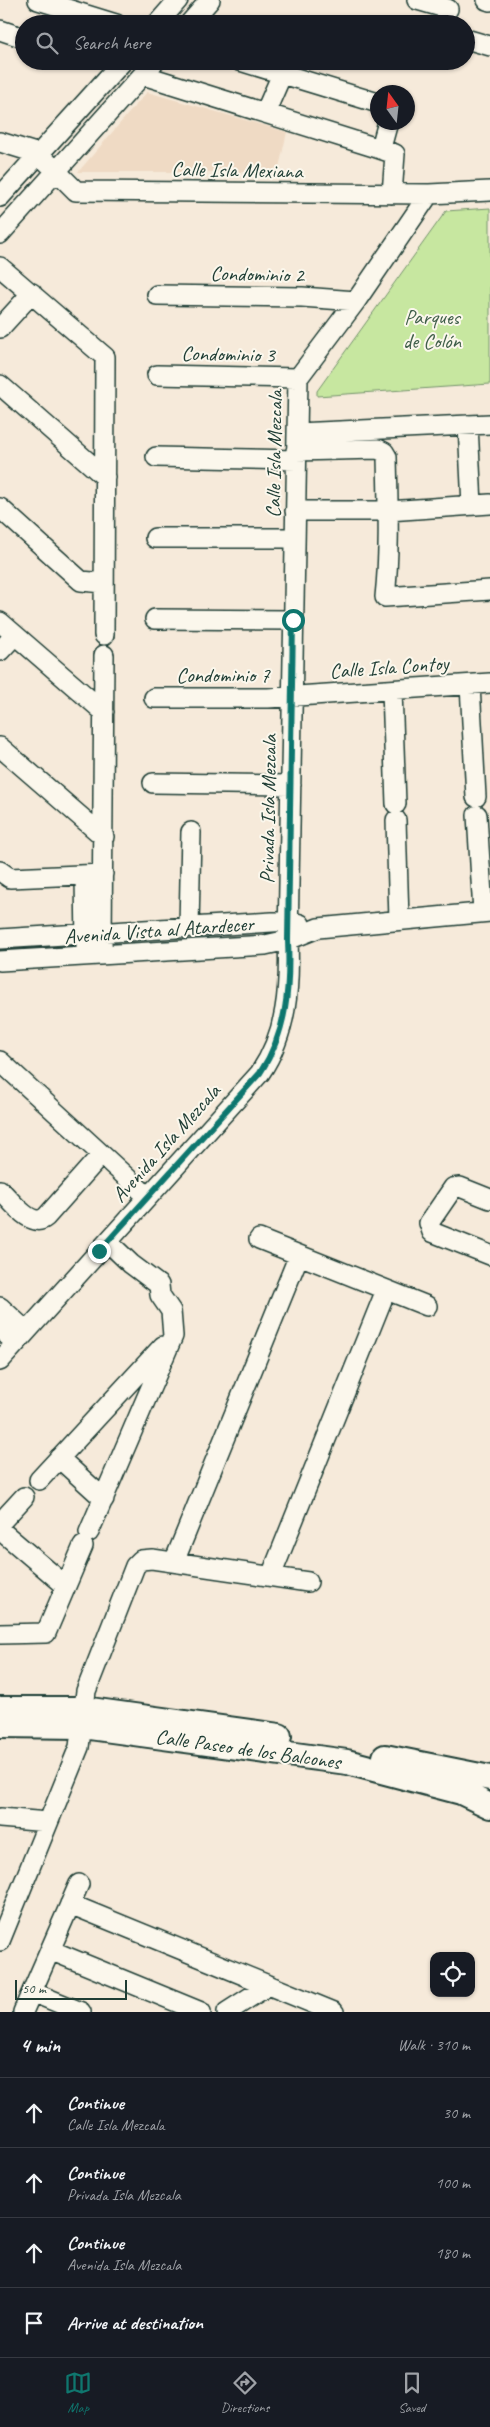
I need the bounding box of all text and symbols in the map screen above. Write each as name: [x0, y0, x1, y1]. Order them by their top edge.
search box: [15, 15, 475, 70]
icon: search: [33, 29, 61, 57]
text: Search here: [73, 31, 150, 55]
north arrow: [370, 85, 415, 130]
street label: Calle Isla Mexiana: [171, 156, 305, 184]
street label: Condominio 2: [210, 260, 305, 288]
park label: Parques de Colón: [403, 304, 461, 354]
street label: Condominio 3: [181, 340, 276, 368]
street label: Calle Isla Mezcala: [260, 387, 288, 518]
route start: [282, 609, 305, 632]
street label: Calle Isla Contoy: [329, 650, 451, 684]
street label: Condominio 7: [176, 662, 271, 688]
street label: Privada Isla Mezcala: [254, 732, 282, 884]
street label: Avenida Vista al Atardecer: [63, 910, 256, 950]
street label: Avenida Isla Mezcala: [106, 1077, 227, 1207]
route end: [88, 1240, 111, 1263]
street label: Calle Paseo de los Balcones: [154, 1723, 344, 1775]
map controls: [430, 1952, 475, 1997]
button: locate: [430, 1952, 475, 1997]
scale bar: [15, 1977, 128, 2000]
text: 50 m: [22, 1980, 46, 1997]
text: 4 min: [20, 2032, 60, 2058]
text: Walk · 310 m: [398, 2035, 470, 2055]
text: Continue: [67, 2091, 124, 2115]
icon: ahead: [20, 2099, 48, 2127]
text: 30 m: [443, 2103, 470, 2123]
text: Calle Isla Mezcala: [67, 2115, 164, 2135]
text: Continue: [67, 2161, 124, 2185]
icon: ahead: [20, 2169, 48, 2197]
text: 100 m: [436, 2173, 470, 2193]
text: Privada Isla Mezcala: [67, 2185, 181, 2205]
text: Continue: [67, 2231, 124, 2255]
icon: ahead: [20, 2239, 48, 2267]
text: 180 m: [436, 2243, 470, 2263]
text: Avenida Isla Mezcala: [67, 2255, 181, 2275]
icon: arrive: [20, 2309, 48, 2337]
text: Arrive at destination: [67, 2311, 203, 2335]
tab: Map: [64, 2369, 92, 2416]
tab: Directions: [221, 2369, 269, 2416]
tab: Saved: [398, 2369, 426, 2416]

